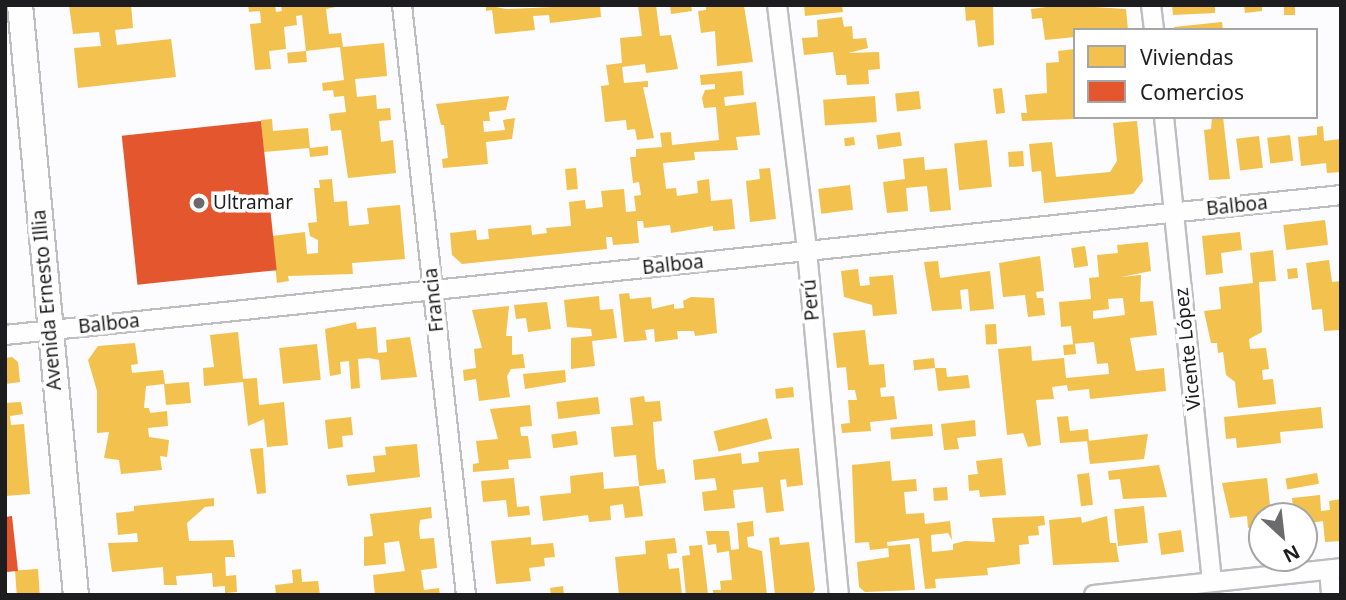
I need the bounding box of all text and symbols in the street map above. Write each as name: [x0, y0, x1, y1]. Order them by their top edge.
legend: [1073, 28, 1318, 119]
text: Viviendas: [1140, 43, 1234, 71]
text: Comercios: [1140, 78, 1244, 106]
street label: Balboa: [1205, 191, 1269, 221]
place label: Ultramar: [213, 192, 293, 214]
marker: Ultramar: [191, 195, 207, 211]
street label: Avenida Ernesto Illia: [28, 209, 66, 391]
street label: Balboa: [641, 250, 705, 280]
street label: Francia: [419, 267, 449, 333]
street label: Perú: [798, 278, 824, 322]
street label: Vicente López: [1170, 287, 1206, 411]
street label: Balboa: [77, 309, 141, 339]
north arrow: [1248, 502, 1318, 572]
text: N: [1279, 539, 1304, 569]

